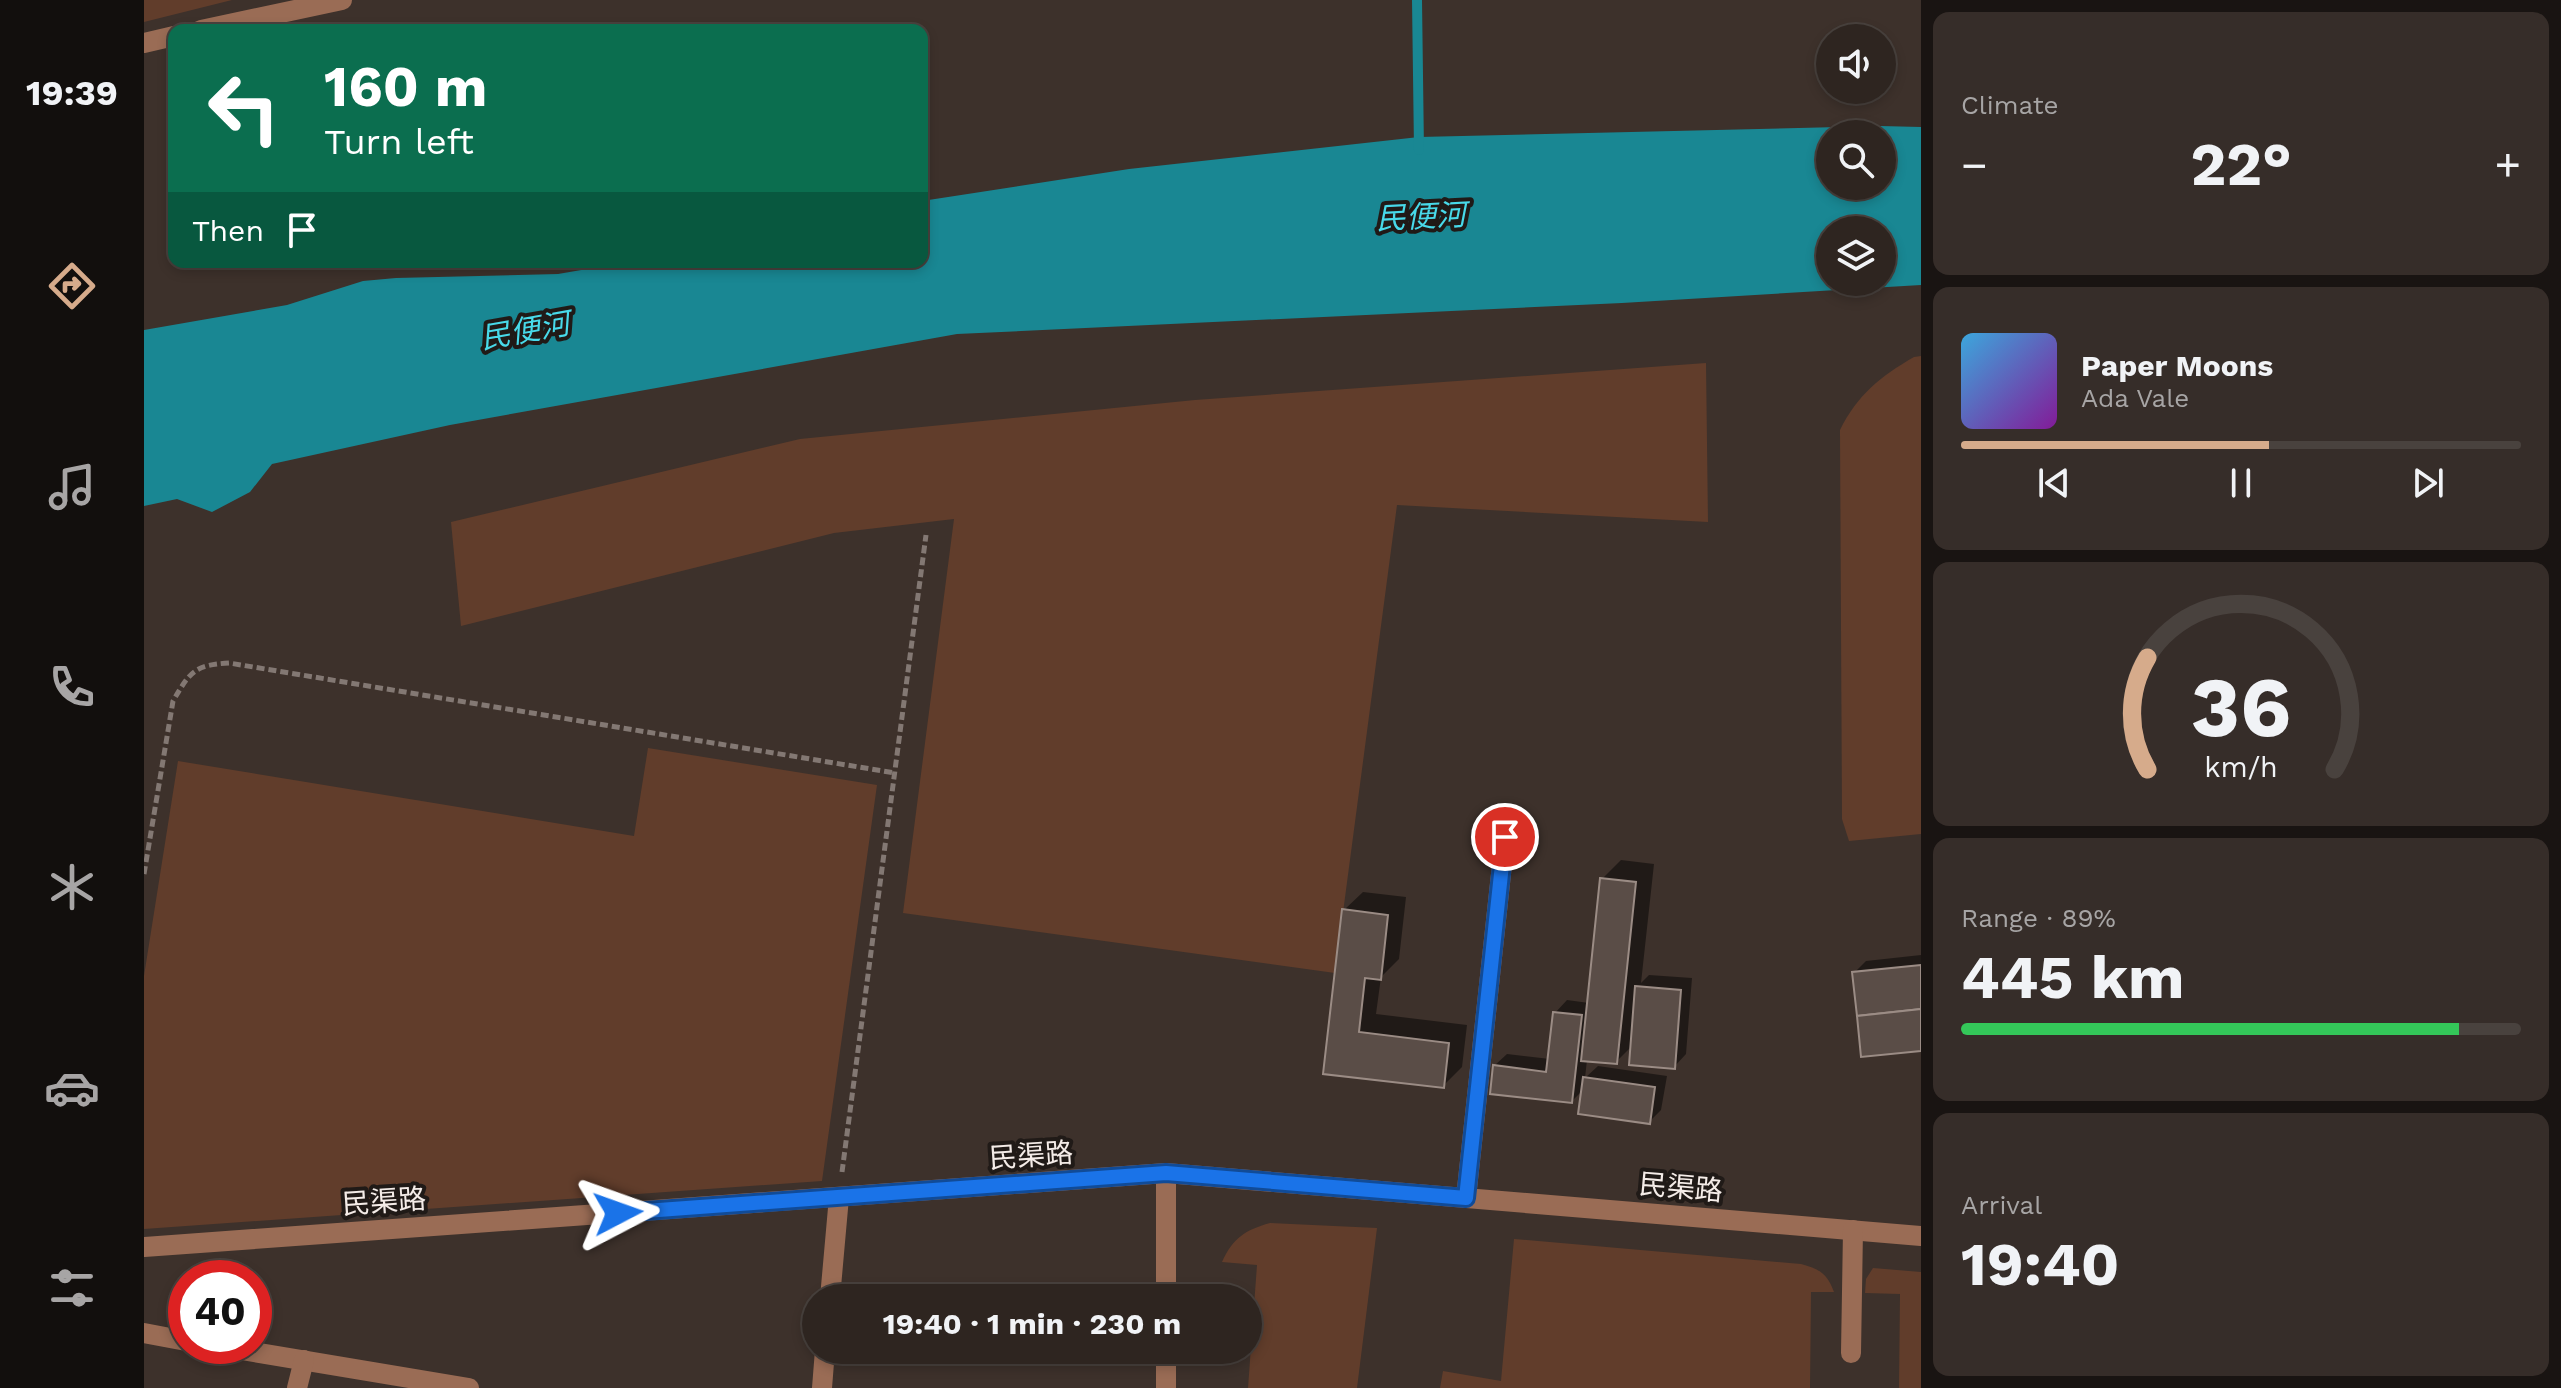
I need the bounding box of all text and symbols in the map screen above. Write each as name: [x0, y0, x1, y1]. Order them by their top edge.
map controls: [1816, 24, 1896, 296]
button: sound: [1816, 24, 1896, 104]
text: 160 m: [324, 54, 487, 120]
icon: left: [192, 56, 296, 160]
text: 19:39: [26, 72, 118, 114]
text: Climate: [1961, 90, 2059, 120]
button: search: [1816, 120, 1896, 200]
text: Turn left: [324, 121, 474, 163]
text: 22°: [2190, 129, 2292, 200]
text: −: [1961, 139, 1988, 191]
text: +: [2494, 139, 2521, 191]
water label: 民便河: [1375, 196, 1472, 236]
icon: arrive: [280, 208, 324, 252]
text: Then: [192, 213, 264, 248]
button: layers: [1816, 216, 1896, 296]
icon: directions: [44, 258, 100, 314]
water label: 民便河: [478, 305, 577, 356]
text: Paper Moons: [2081, 348, 2273, 383]
text: Ada Vale: [2081, 383, 2189, 413]
icon: music: [44, 459, 100, 515]
icon: previous: [2032, 461, 2076, 505]
icon: pause: [2219, 461, 2263, 505]
icon: next: [2406, 461, 2450, 505]
icon: phone: [44, 659, 100, 715]
text: 36: [2191, 659, 2291, 756]
text: km/h: [2204, 750, 2278, 784]
pin: [1471, 803, 1539, 871]
icon: arrive: [1483, 815, 1527, 859]
icon: climate: [44, 859, 100, 915]
text: Range · 89%: [1961, 903, 2116, 933]
text: 445 km: [1961, 942, 2184, 1013]
icon: car: [44, 1060, 100, 1116]
street label: 民渠路: [988, 1136, 1074, 1175]
street label: 民渠路: [1638, 1167, 1724, 1208]
position arrow: [576, 1171, 660, 1255]
street label: 民渠路: [341, 1182, 427, 1221]
text: Arrival: [1961, 1190, 2042, 1220]
text: 19:40: [1961, 1229, 2119, 1300]
icon: filters: [44, 1260, 100, 1316]
speed limit sign: 40: [168, 1260, 272, 1364]
text: 19:40 · 1 min · 230 m: [883, 1306, 1181, 1341]

